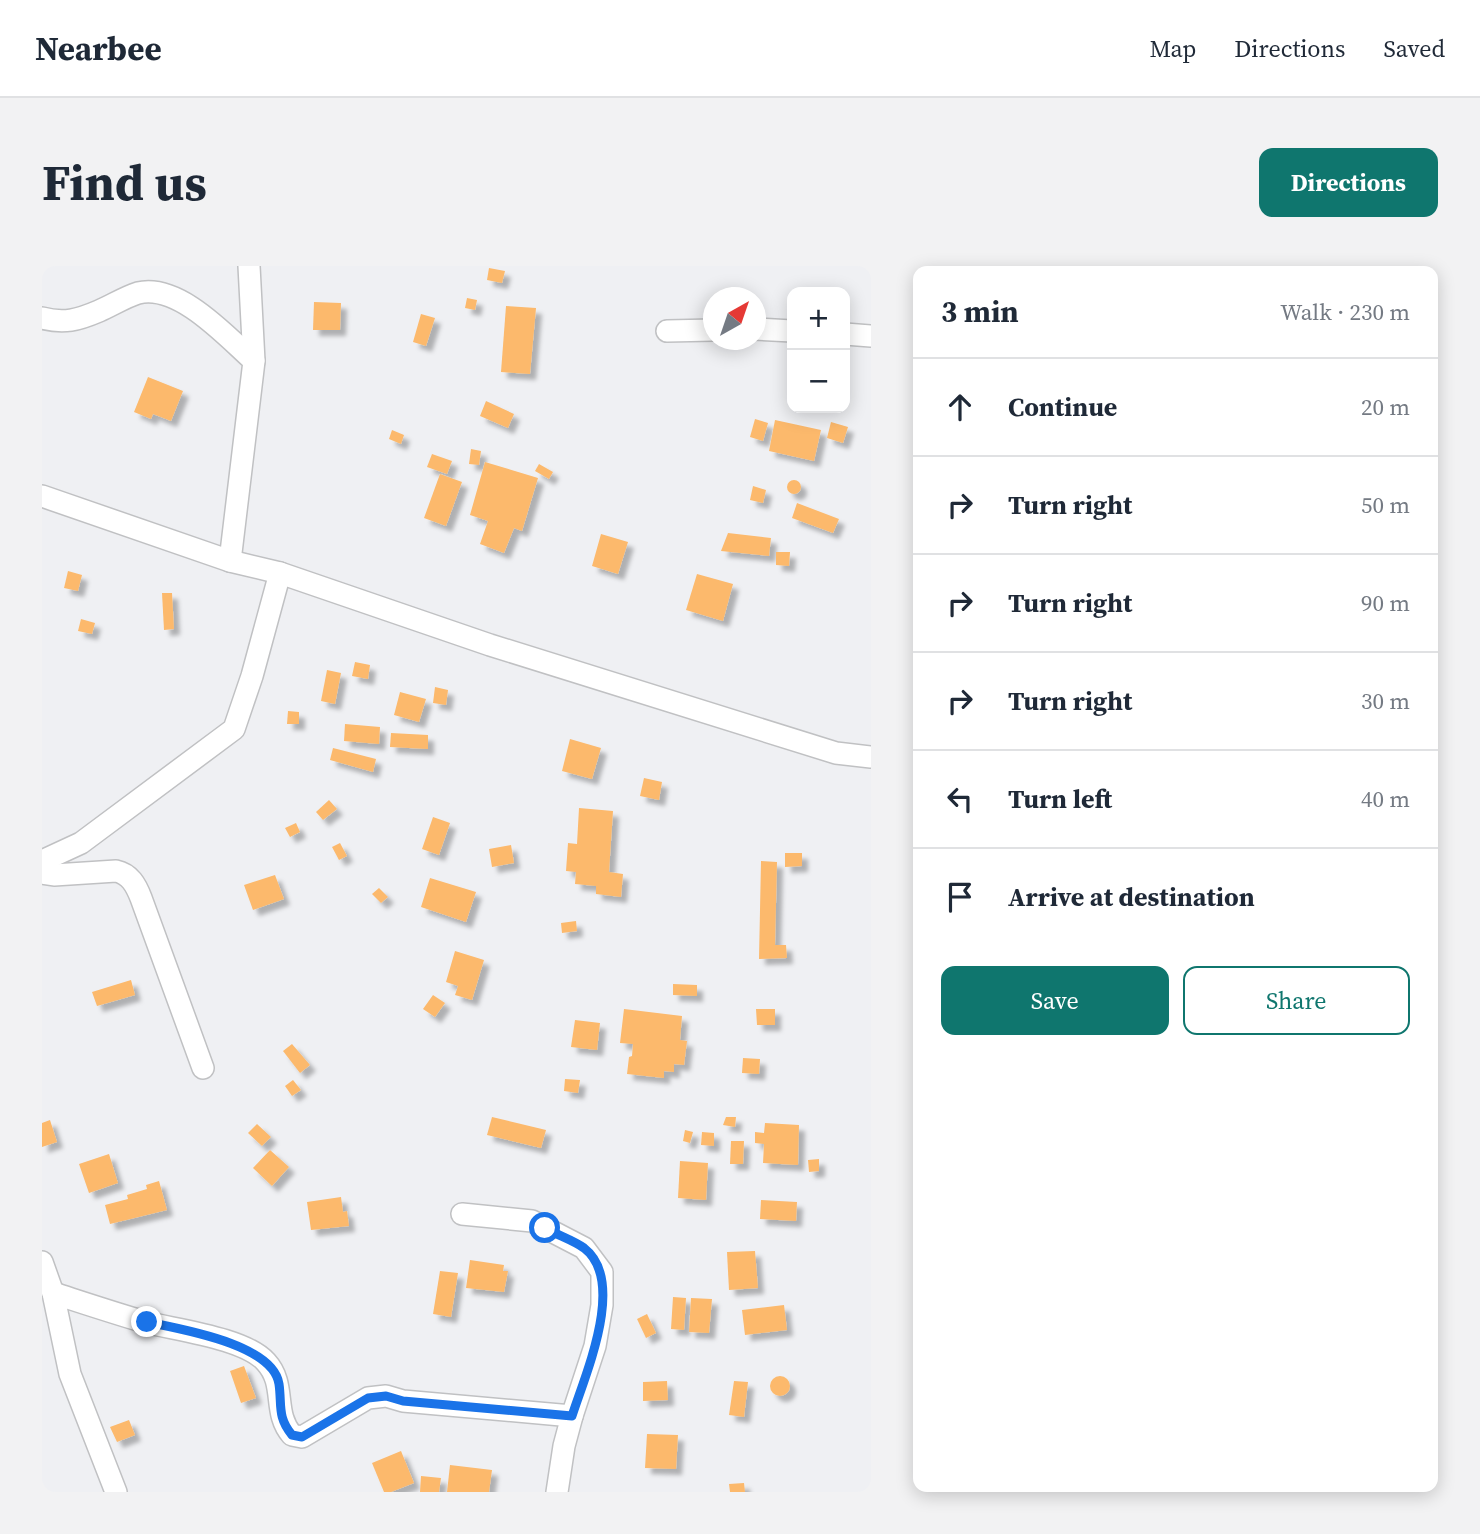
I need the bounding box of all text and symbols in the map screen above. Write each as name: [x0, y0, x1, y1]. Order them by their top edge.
text: Nearbee: [35, 26, 162, 71]
text: Map: [1149, 32, 1196, 65]
text: Directions: [1234, 32, 1345, 65]
text: Saved: [1383, 32, 1445, 65]
button: Directions: [1259, 148, 1438, 217]
text: Find us: [42, 149, 207, 216]
north arrow: [703, 287, 766, 350]
map controls: [787, 287, 850, 413]
button: +: [787, 287, 850, 350]
text: 3 min: [941, 291, 1019, 332]
text: Walk · 230 m: [1280, 296, 1410, 328]
button: −: [787, 350, 850, 413]
icon: ahead: [941, 388, 979, 426]
text: Continue: [1008, 389, 1117, 425]
text: 20 m: [1361, 391, 1410, 423]
icon: right: [941, 486, 979, 524]
text: Turn right: [1008, 487, 1132, 523]
text: 50 m: [1361, 489, 1410, 521]
icon: right: [941, 584, 979, 622]
text: Turn right: [1008, 585, 1132, 621]
text: 90 m: [1361, 587, 1410, 619]
icon: right: [941, 682, 979, 720]
text: Turn right: [1008, 683, 1132, 719]
text: 30 m: [1361, 685, 1410, 717]
icon: left: [941, 780, 979, 818]
text: Turn left: [1008, 781, 1112, 817]
text: 40 m: [1361, 783, 1410, 815]
icon: arrive: [941, 878, 979, 916]
text: Arrive at destination: [1008, 879, 1255, 915]
button: Save: [941, 966, 1169, 1035]
button: Share: [1183, 966, 1410, 1035]
route start: [529, 1212, 560, 1243]
route end: [131, 1306, 162, 1337]

